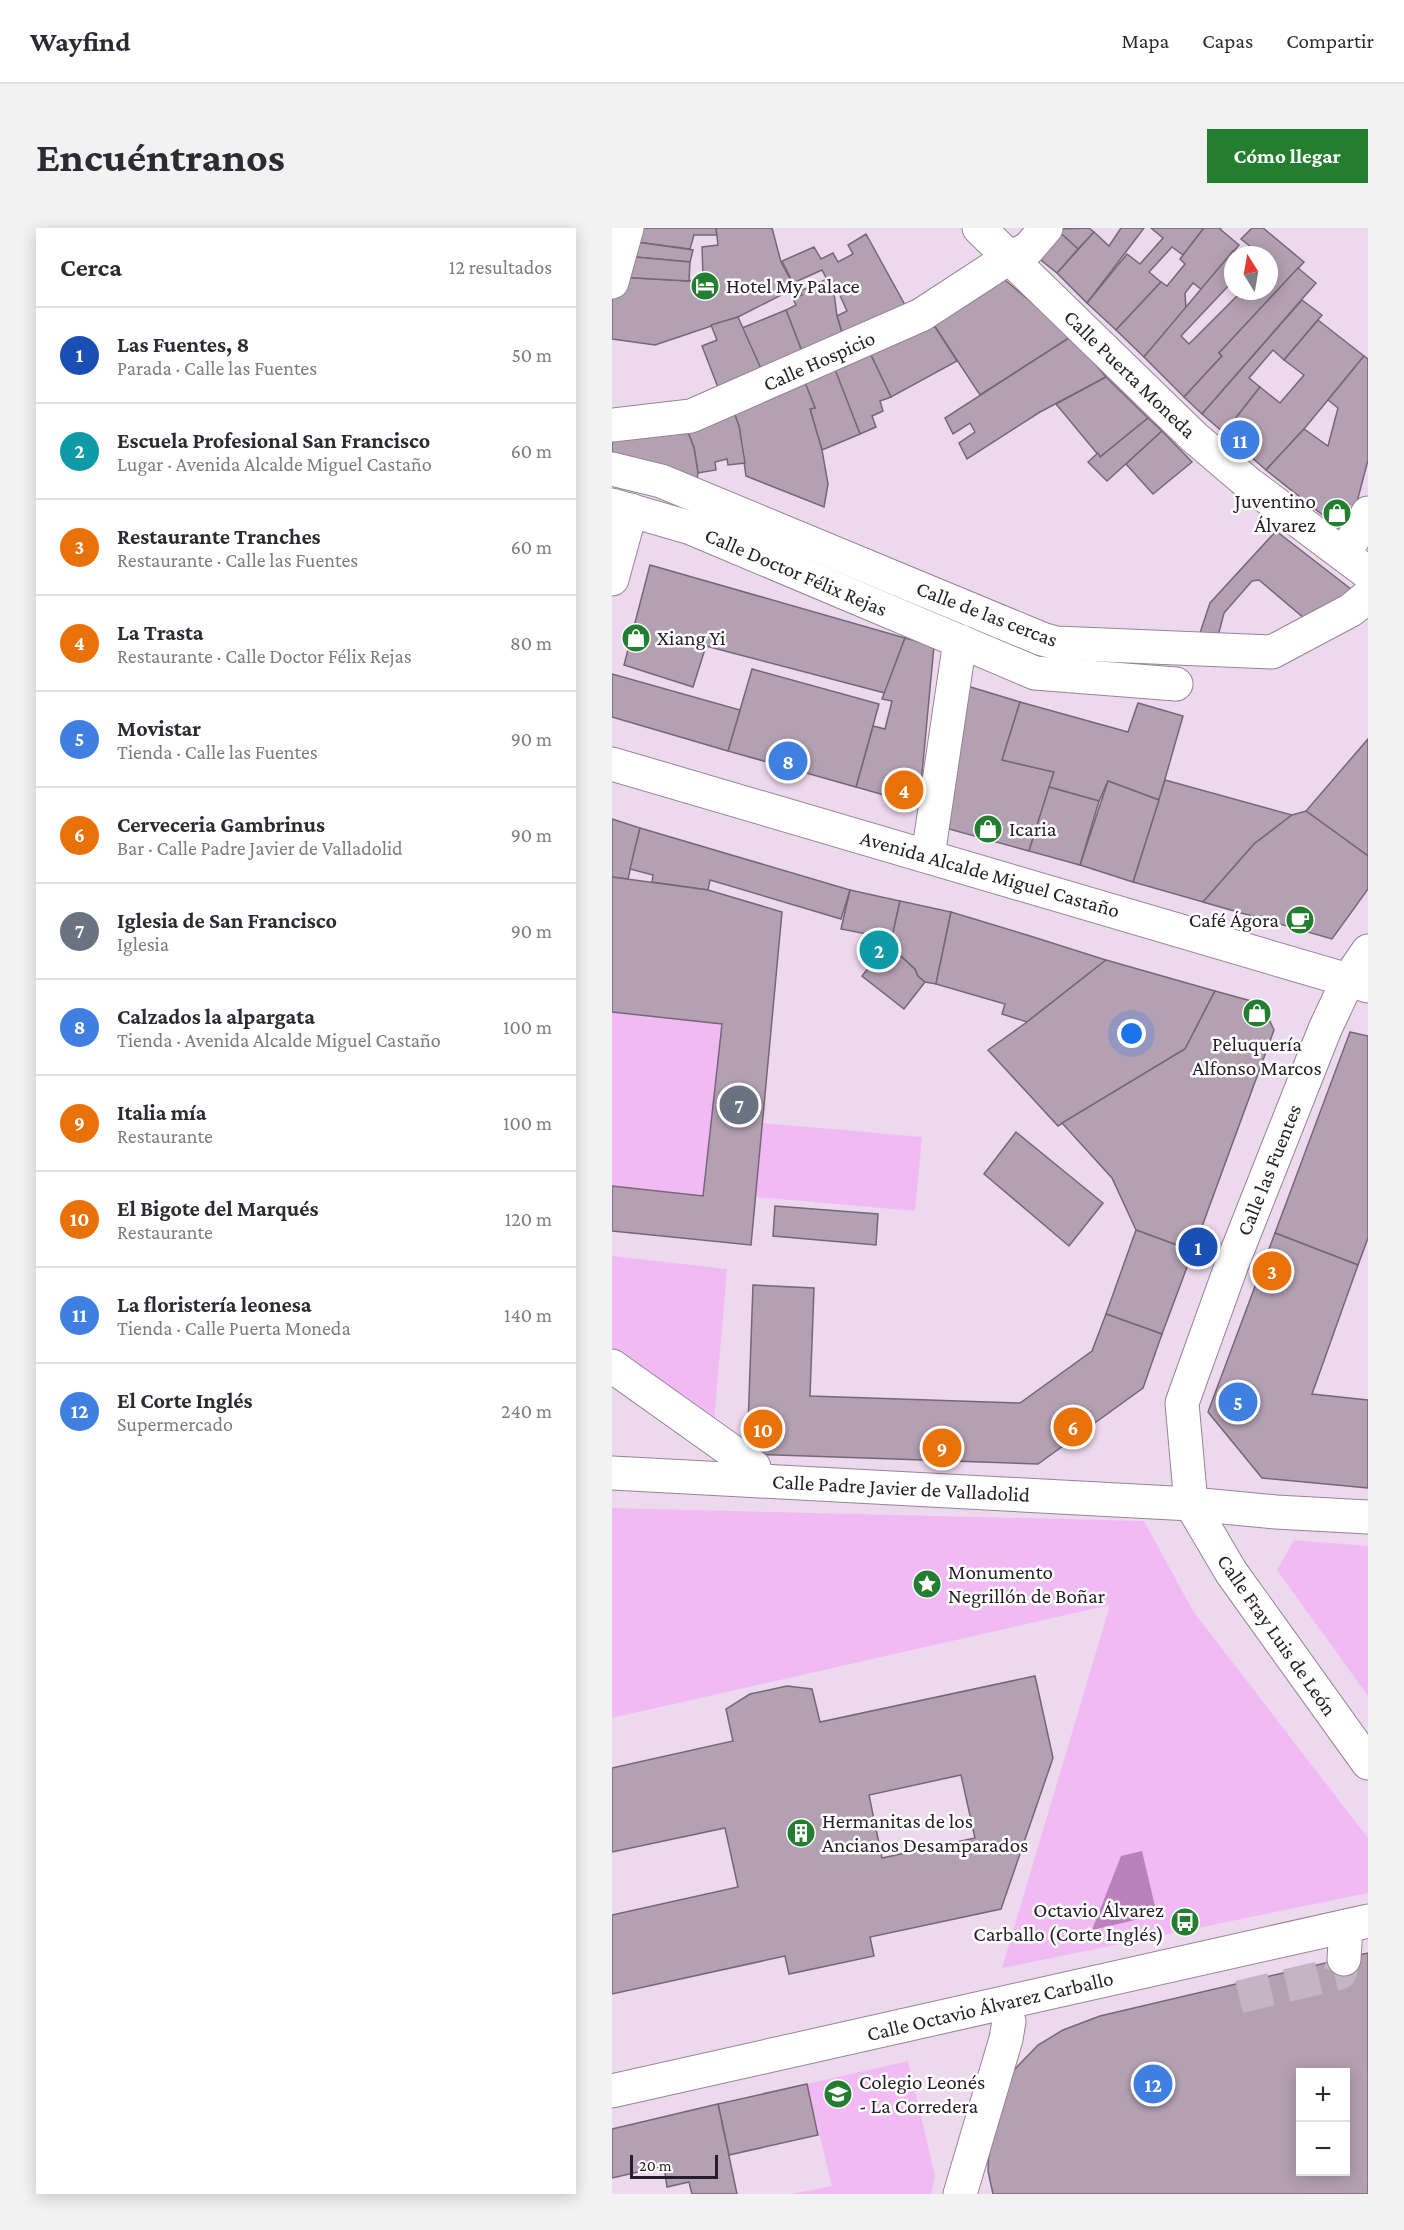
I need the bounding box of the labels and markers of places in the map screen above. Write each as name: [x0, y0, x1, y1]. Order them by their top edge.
hotel icon: Hotel My Palace: [689, 270, 721, 302]
place label: Hotel My Palace: [726, 274, 860, 298]
pin: 11: [1220, 418, 1260, 462]
place label: Juventino Álvarez: [1232, 489, 1316, 537]
shop icon: Juventino Álvarez: [1321, 497, 1353, 529]
shop icon: Xiang Yi: [620, 622, 652, 654]
place label: Xiang Yi: [657, 626, 726, 650]
pin: 8: [768, 738, 807, 784]
pin: 4: [884, 768, 924, 812]
shop icon: Icaria: [972, 813, 1004, 845]
place label: Icaria: [1009, 817, 1057, 841]
cafe icon: Café Ágora: [1284, 904, 1316, 936]
place label: Café Ágora: [1189, 908, 1279, 932]
pin: 2: [860, 928, 898, 972]
shop icon: Peluquería Alfonso Marcos: [1241, 997, 1273, 1029]
place label: Peluquería Alfonso Marcos: [1192, 1032, 1322, 1080]
pin: 7: [720, 1082, 758, 1128]
pin: 1: [1178, 1224, 1218, 1270]
pin: 3: [1252, 1248, 1292, 1294]
pin: 5: [1218, 1380, 1258, 1424]
pin: 6: [1054, 1404, 1092, 1450]
pin: 10: [744, 1406, 782, 1452]
pin: 9: [922, 1426, 962, 1470]
place label: Monumento Negrillón de Boñar: [948, 1560, 1106, 1608]
place icon: Monumento Negrillón de Boñar: [911, 1568, 943, 1600]
place label: Hermanitas de los Ancianos Desamparados: [822, 1809, 1028, 1857]
building icon: Hermanitas de los Ancianos Desamparados: [785, 1817, 817, 1849]
place label: Octavio Álvarez Carballo (Corte Inglés): [973, 1898, 1164, 1946]
bus stop icon: Octavio Álvarez Carballo (Corte Inglés): [1169, 1906, 1201, 1938]
pin: 12: [1134, 2062, 1172, 2106]
place label: Colegio Leonés - La Corredera: [859, 2070, 985, 2118]
school or university icon: Colegio Leonés - La Corredera: [822, 2078, 854, 2110]

